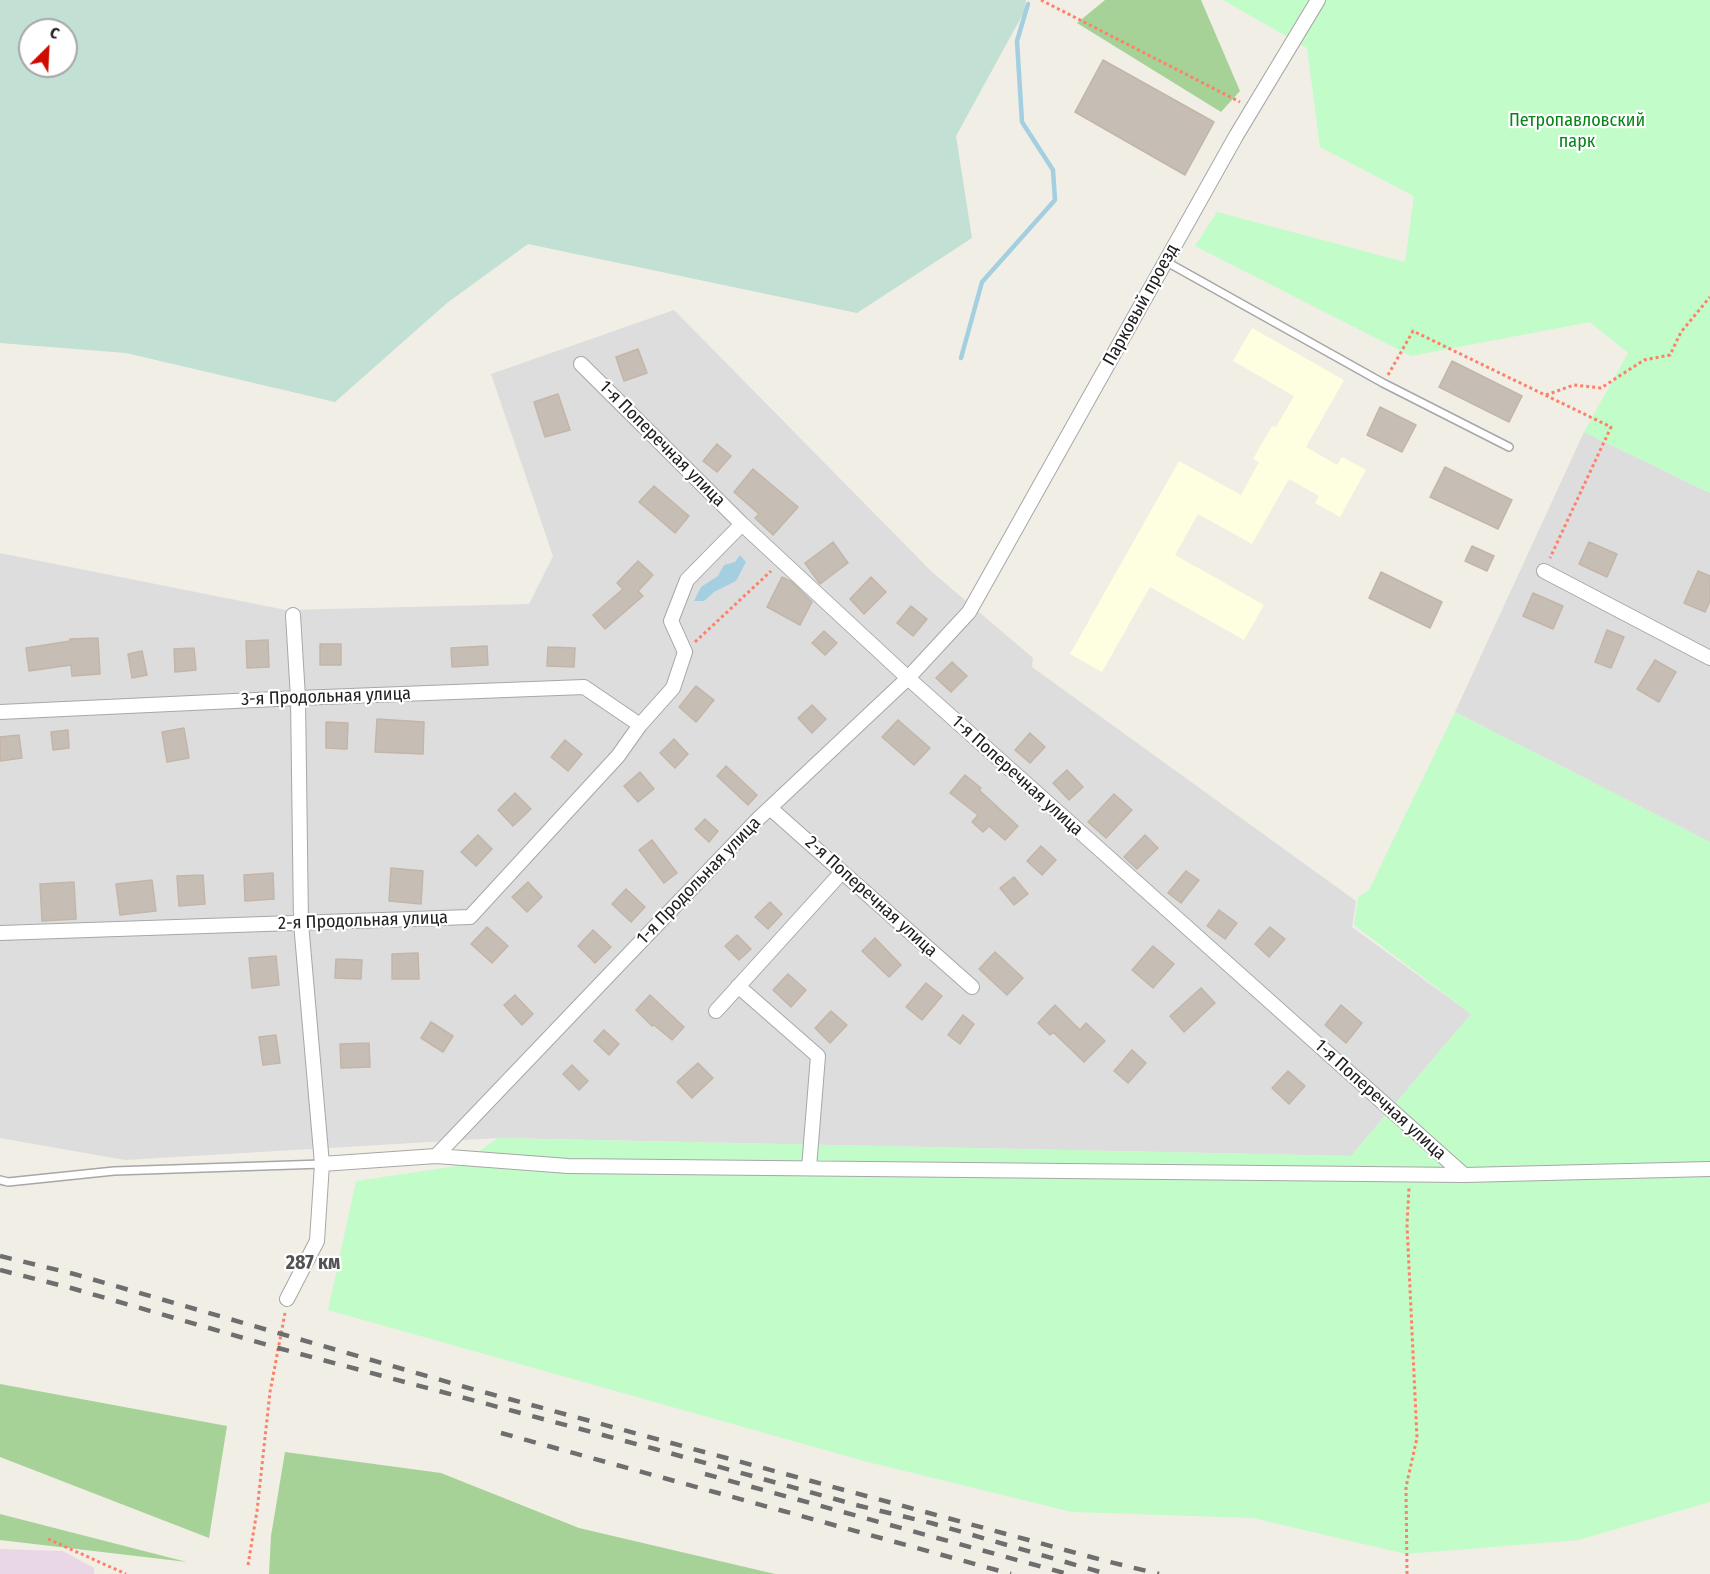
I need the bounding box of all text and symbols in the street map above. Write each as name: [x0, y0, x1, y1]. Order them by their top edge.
north arrow: [18, 18, 78, 78]
text: С: [47, 23, 62, 43]
park label: Петропавловский парк: [1509, 110, 1645, 152]
street label: Парковый проезд: [1099, 240, 1183, 370]
street label: 1-я Поперечная улица: [594, 376, 730, 512]
street label: 3-я Продольная улица: [241, 683, 411, 711]
street label: 1-я Поперечная улица: [947, 711, 1087, 841]
street label: 1-я Продольная улица: [633, 813, 765, 949]
street label: 2-я Поперечная улица: [801, 832, 941, 962]
street label: 2-я Продольная улица: [278, 907, 448, 935]
street label: 1-я Поперечная улица: [1310, 1035, 1450, 1165]
district label: 287 км: [286, 1251, 340, 1275]

